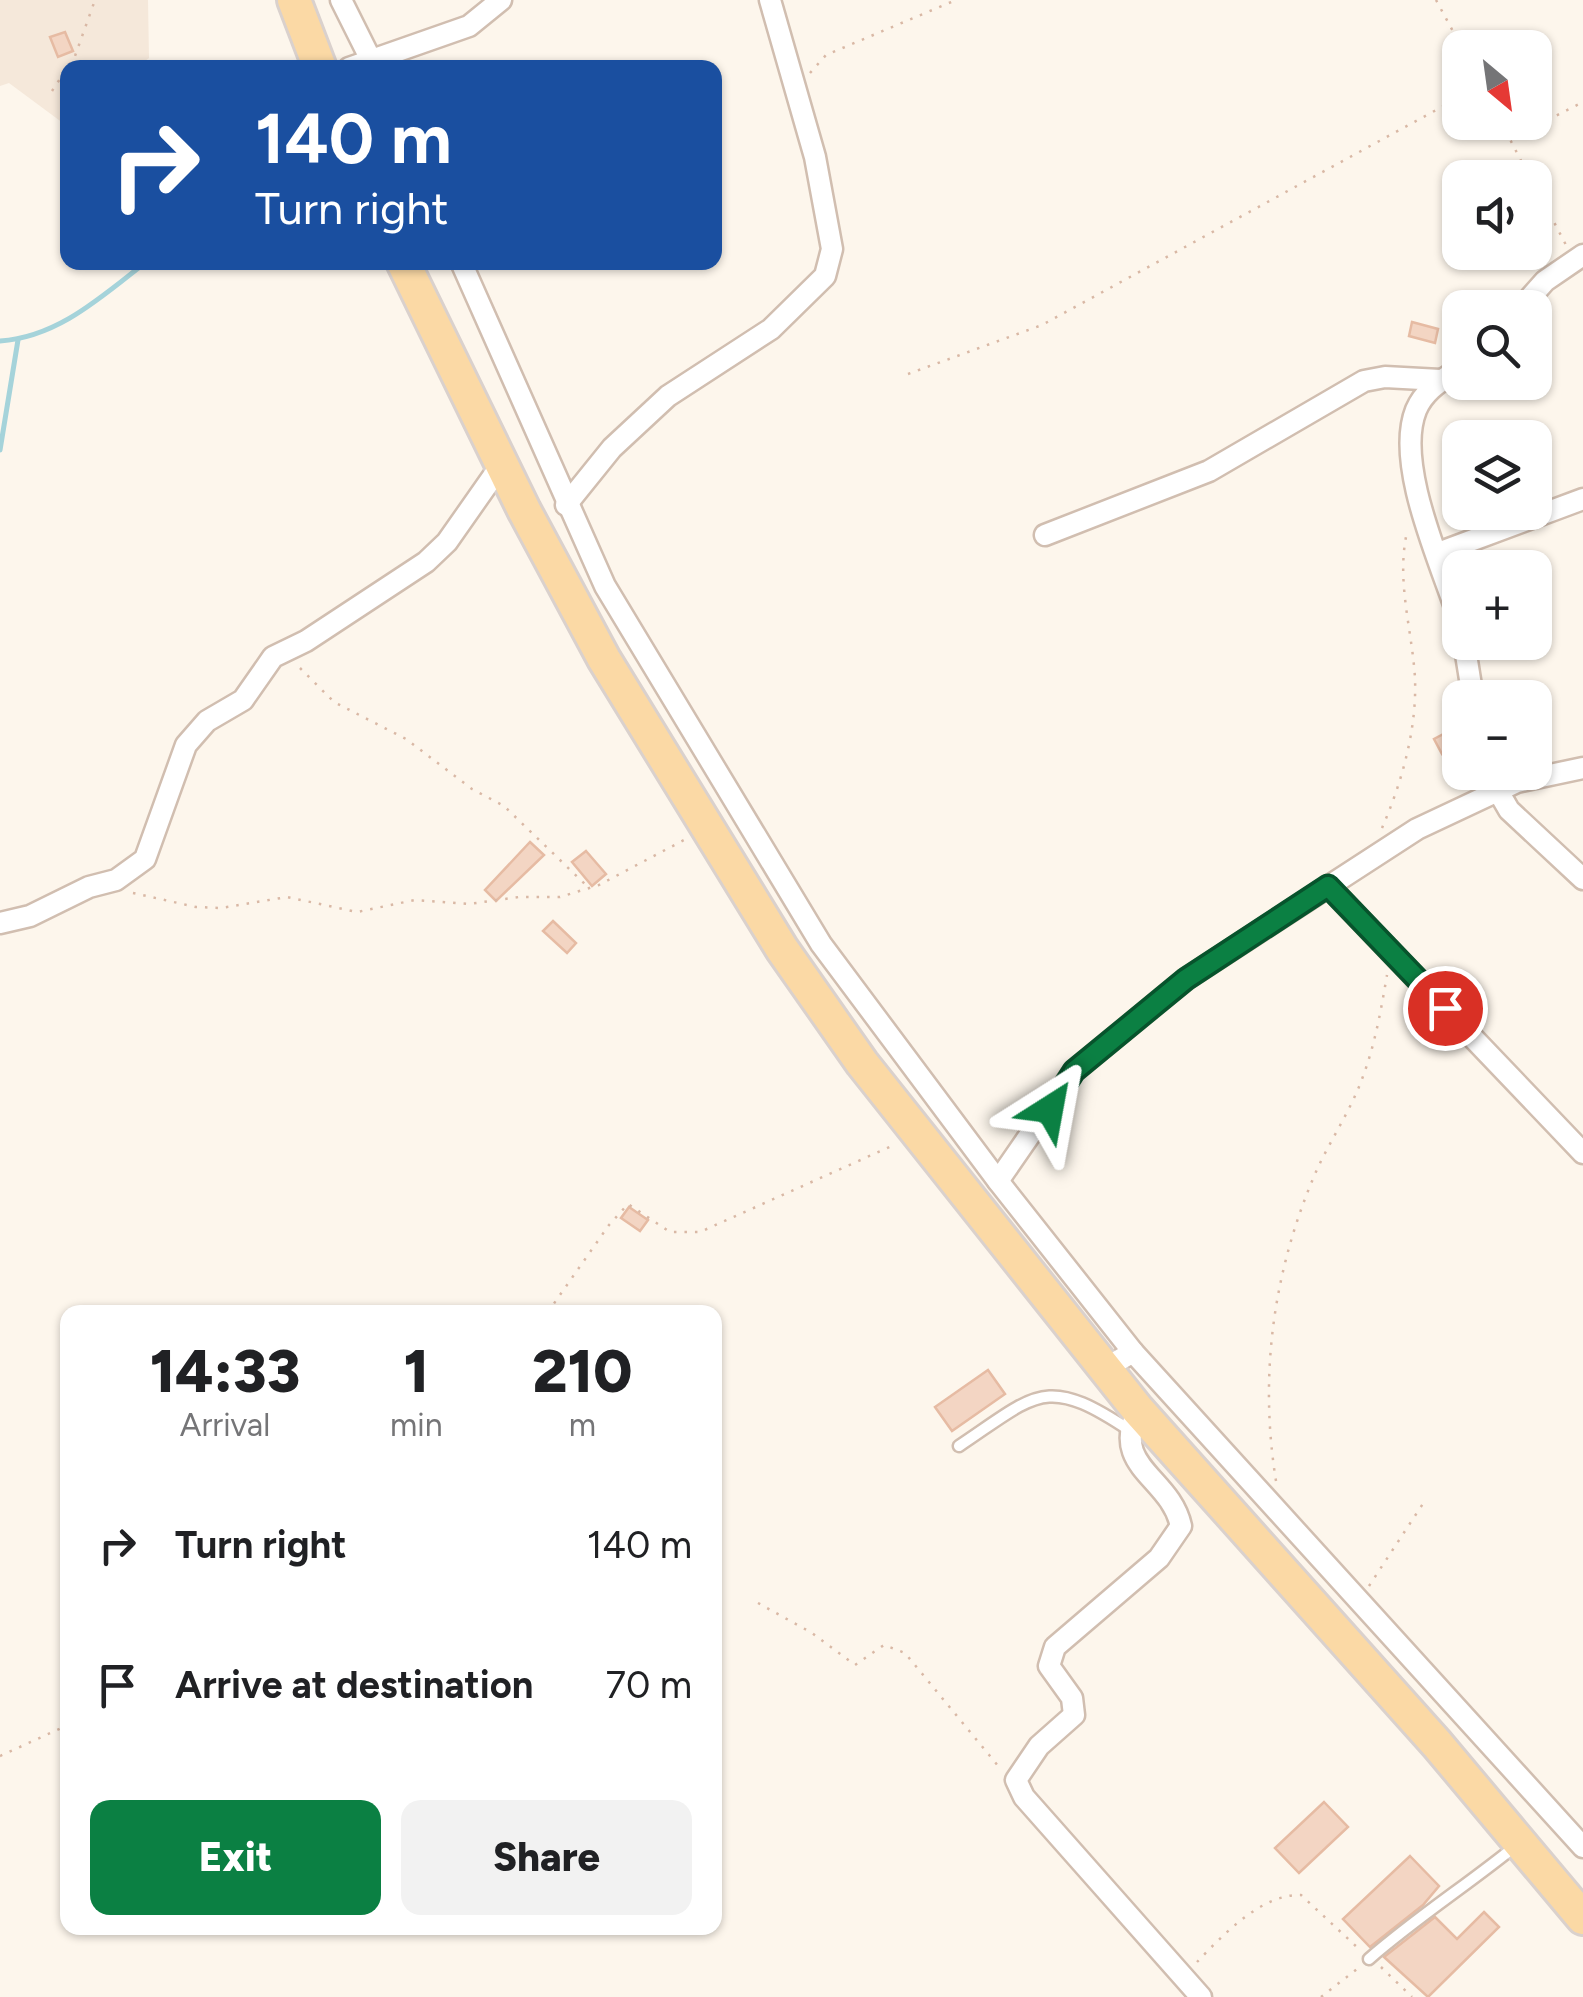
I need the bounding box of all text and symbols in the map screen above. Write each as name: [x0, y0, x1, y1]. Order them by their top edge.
north arrow: [1442, 30, 1552, 140]
map controls: [1442, 30, 1552, 790]
text: 140 m: [255, 96, 452, 181]
icon: right: [90, 100, 220, 230]
button: sound: [1442, 160, 1552, 270]
text: Turn right: [255, 181, 448, 235]
button: search: [1442, 290, 1552, 400]
button: layers: [1442, 420, 1552, 530]
button: +: [1442, 550, 1552, 660]
button: −: [1442, 680, 1552, 790]
pin: [1403, 966, 1488, 1051]
icon: arrive: [1418, 981, 1473, 1036]
position arrow: [998, 1057, 1102, 1161]
text: 14:33: [150, 1335, 300, 1407]
text: 1: [404, 1335, 429, 1407]
text: 210: [532, 1335, 632, 1407]
text: Arrival: [180, 1406, 270, 1444]
text: min: [390, 1406, 443, 1444]
text: m: [569, 1406, 596, 1444]
icon: right: [90, 1518, 145, 1573]
text: Turn right: [175, 1522, 347, 1568]
text: 140 m: [587, 1522, 692, 1568]
icon: arrive: [90, 1658, 145, 1713]
text: Arrive at destination: [175, 1662, 533, 1708]
text: 70 m: [606, 1662, 692, 1708]
button: Exit: [90, 1800, 381, 1915]
button: Share: [401, 1800, 692, 1915]

